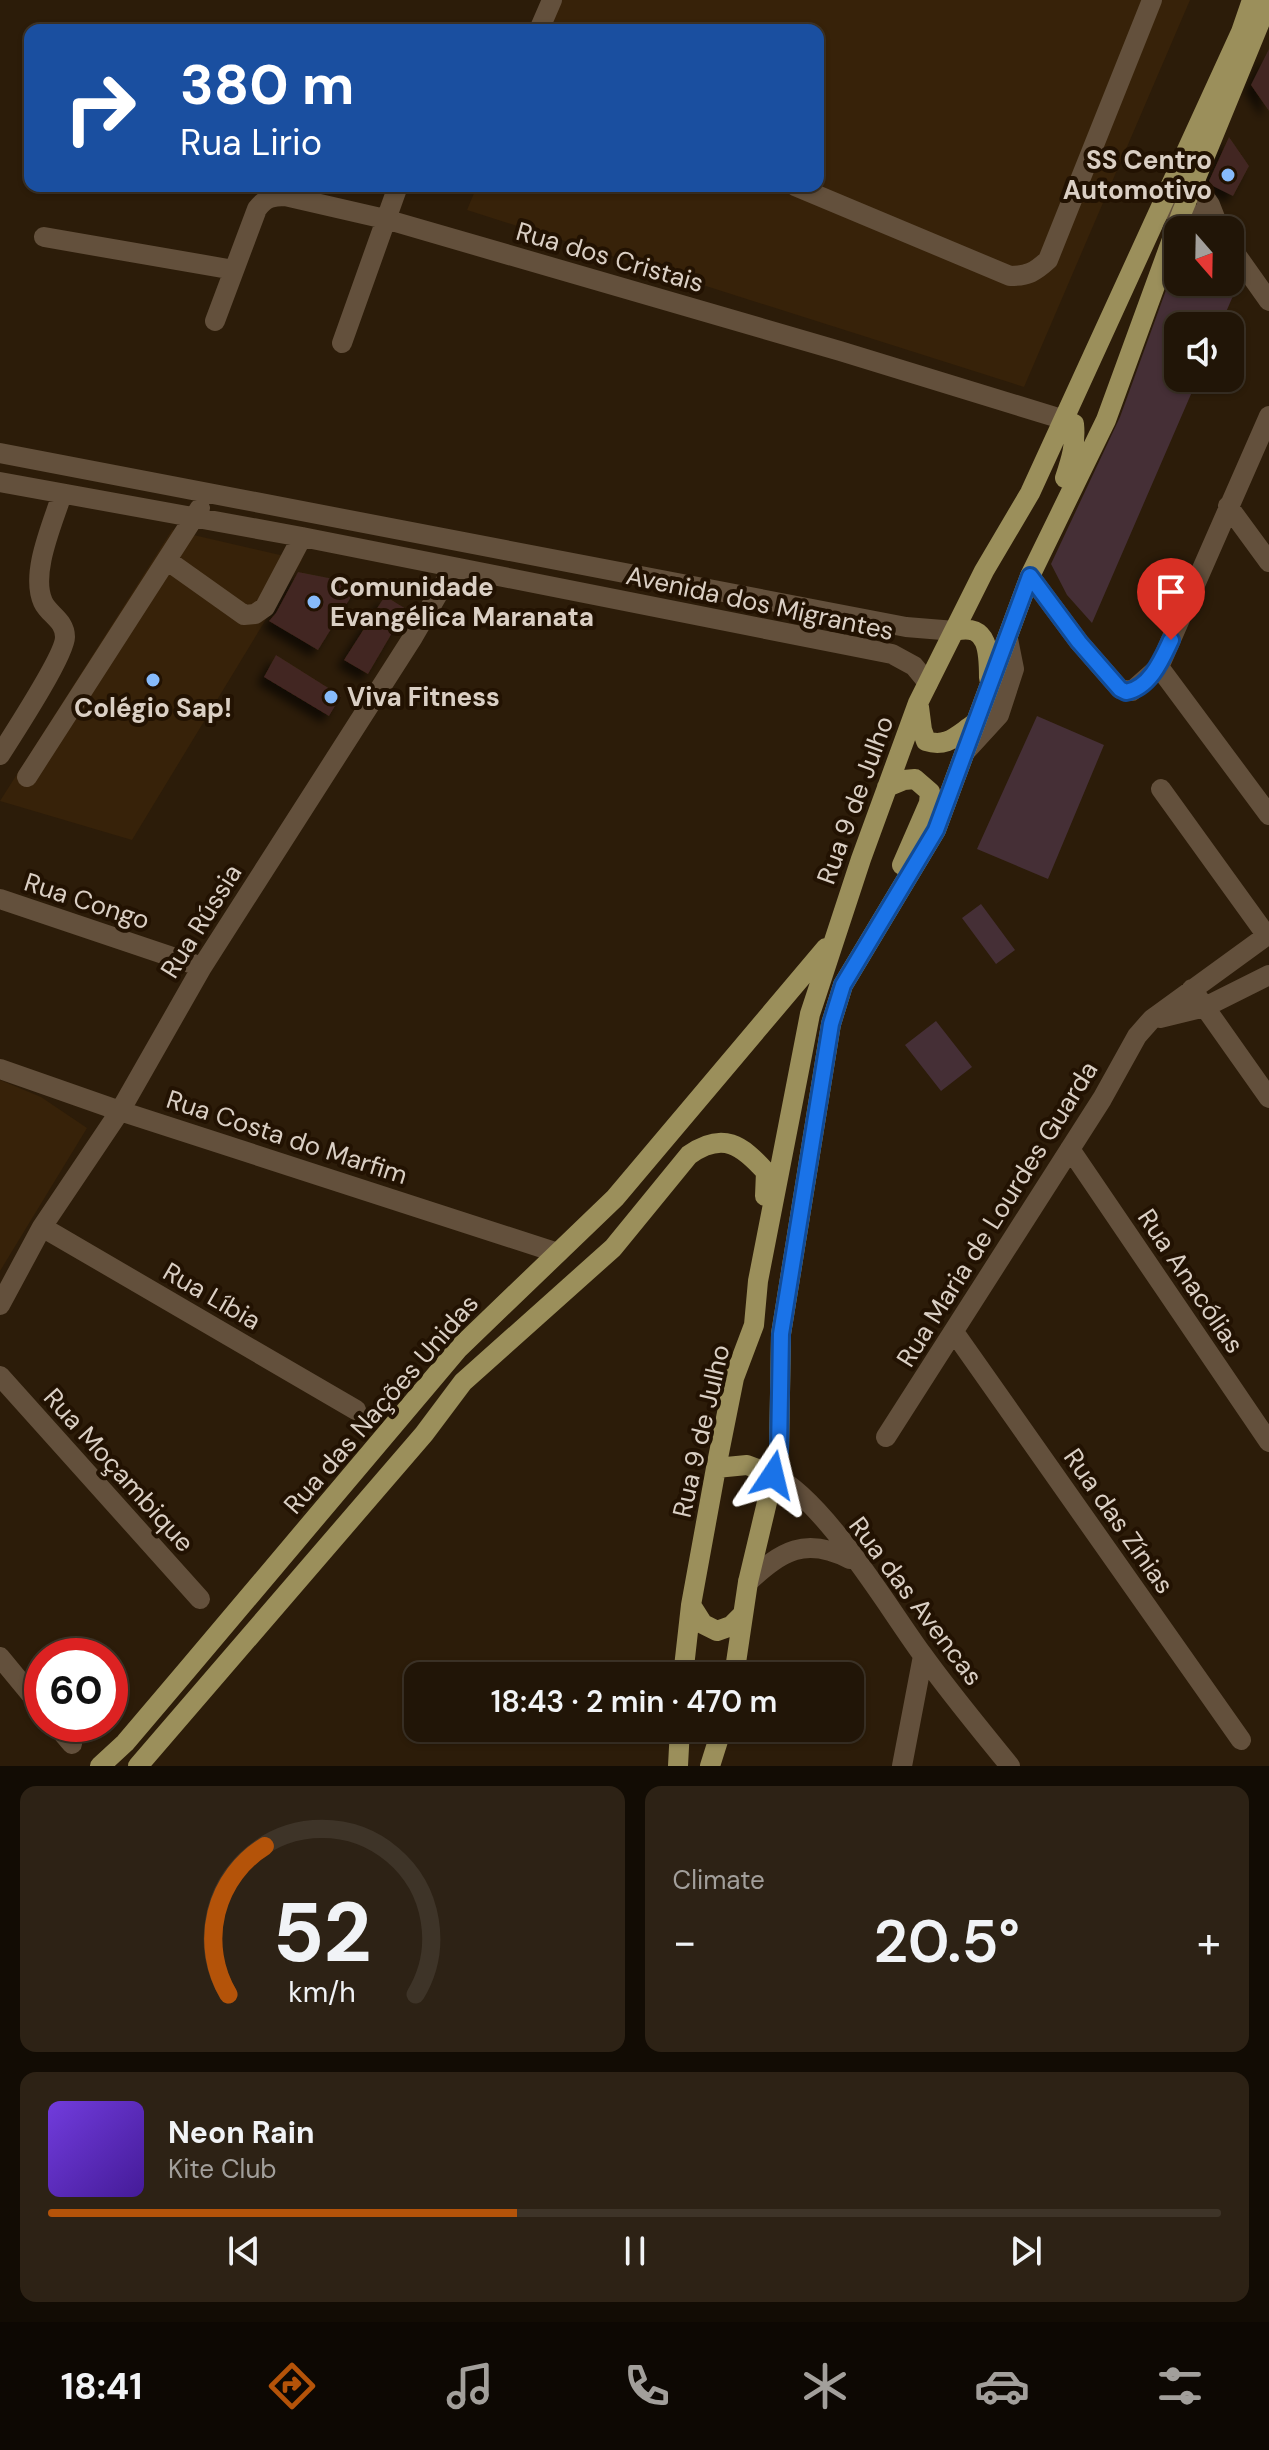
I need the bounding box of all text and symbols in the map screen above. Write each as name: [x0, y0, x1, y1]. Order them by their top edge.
text: 380 m: [180, 48, 355, 121]
icon: right: [48, 56, 152, 160]
text: Rua Lirio: [180, 119, 322, 166]
place label: SS Centro Automotivo: [1063, 143, 1212, 207]
marker: SS Centro Automotivo: [1219, 166, 1237, 184]
street label: Rua dos Cristais: [512, 214, 708, 300]
north arrow: [1164, 216, 1244, 296]
map controls: [1164, 216, 1244, 392]
button: sound: [1164, 312, 1244, 392]
street label: Avenida dos Migrantes: [623, 558, 897, 648]
pin: [1137, 558, 1205, 640]
place label: Comunidade Evangélica Maranata: [330, 570, 594, 634]
icon: arrive: [1149, 570, 1193, 614]
marker: Comunidade Evangélica Maranata: [305, 593, 323, 611]
marker: Colégio Sap!: [144, 671, 162, 689]
place label: Viva Fitness: [347, 680, 500, 714]
marker: Viva Fitness: [322, 688, 340, 706]
place label: Colégio Sap!: [74, 691, 232, 725]
street label: Rua 9 de Julho: [809, 711, 901, 889]
street label: Rua Rússia: [153, 858, 249, 984]
street label: Rua Congo: [20, 865, 154, 937]
street label: Rua Maria de Lourdes Guarda: [889, 1055, 1105, 1373]
street label: Rua Costa do Marfim: [162, 1082, 412, 1192]
street label: Rua Anacólias: [1130, 1202, 1252, 1360]
street label: Rua Líbia: [157, 1254, 267, 1338]
street label: Rua das Nações Unidas: [276, 1287, 486, 1521]
street label: Rua 9 de Julho: [665, 1341, 737, 1521]
street label: Rua Moçambique: [36, 1381, 202, 1559]
position arrow: [731, 1433, 815, 1517]
street label: Rua das Zínias: [1056, 1442, 1182, 1600]
street label: Rua das Avencas: [841, 1510, 991, 1692]
speed limit sign: 60: [24, 1638, 128, 1742]
text: 18:43 · 2 min · 470 m: [491, 1682, 777, 1721]
text: Climate: [673, 1863, 765, 1897]
text: 52: [273, 1878, 372, 1987]
text: 20.5°: [874, 1902, 1020, 1981]
text: −: [673, 1913, 697, 1971]
text: +: [1197, 1913, 1221, 1971]
text: km/h: [288, 1974, 356, 2011]
text: Neon Rain: [168, 2113, 314, 2152]
text: Kite Club: [168, 2152, 277, 2186]
icon: previous: [222, 2229, 266, 2273]
icon: pause: [613, 2229, 657, 2273]
icon: next: [1004, 2229, 1048, 2273]
icon: directions: [264, 2358, 320, 2414]
icon: music: [442, 2358, 498, 2414]
icon: phone: [619, 2358, 675, 2414]
icon: climate: [797, 2358, 853, 2414]
icon: car: [974, 2358, 1030, 2414]
icon: filters: [1152, 2358, 1208, 2414]
text: 18:41: [61, 2363, 142, 2410]

